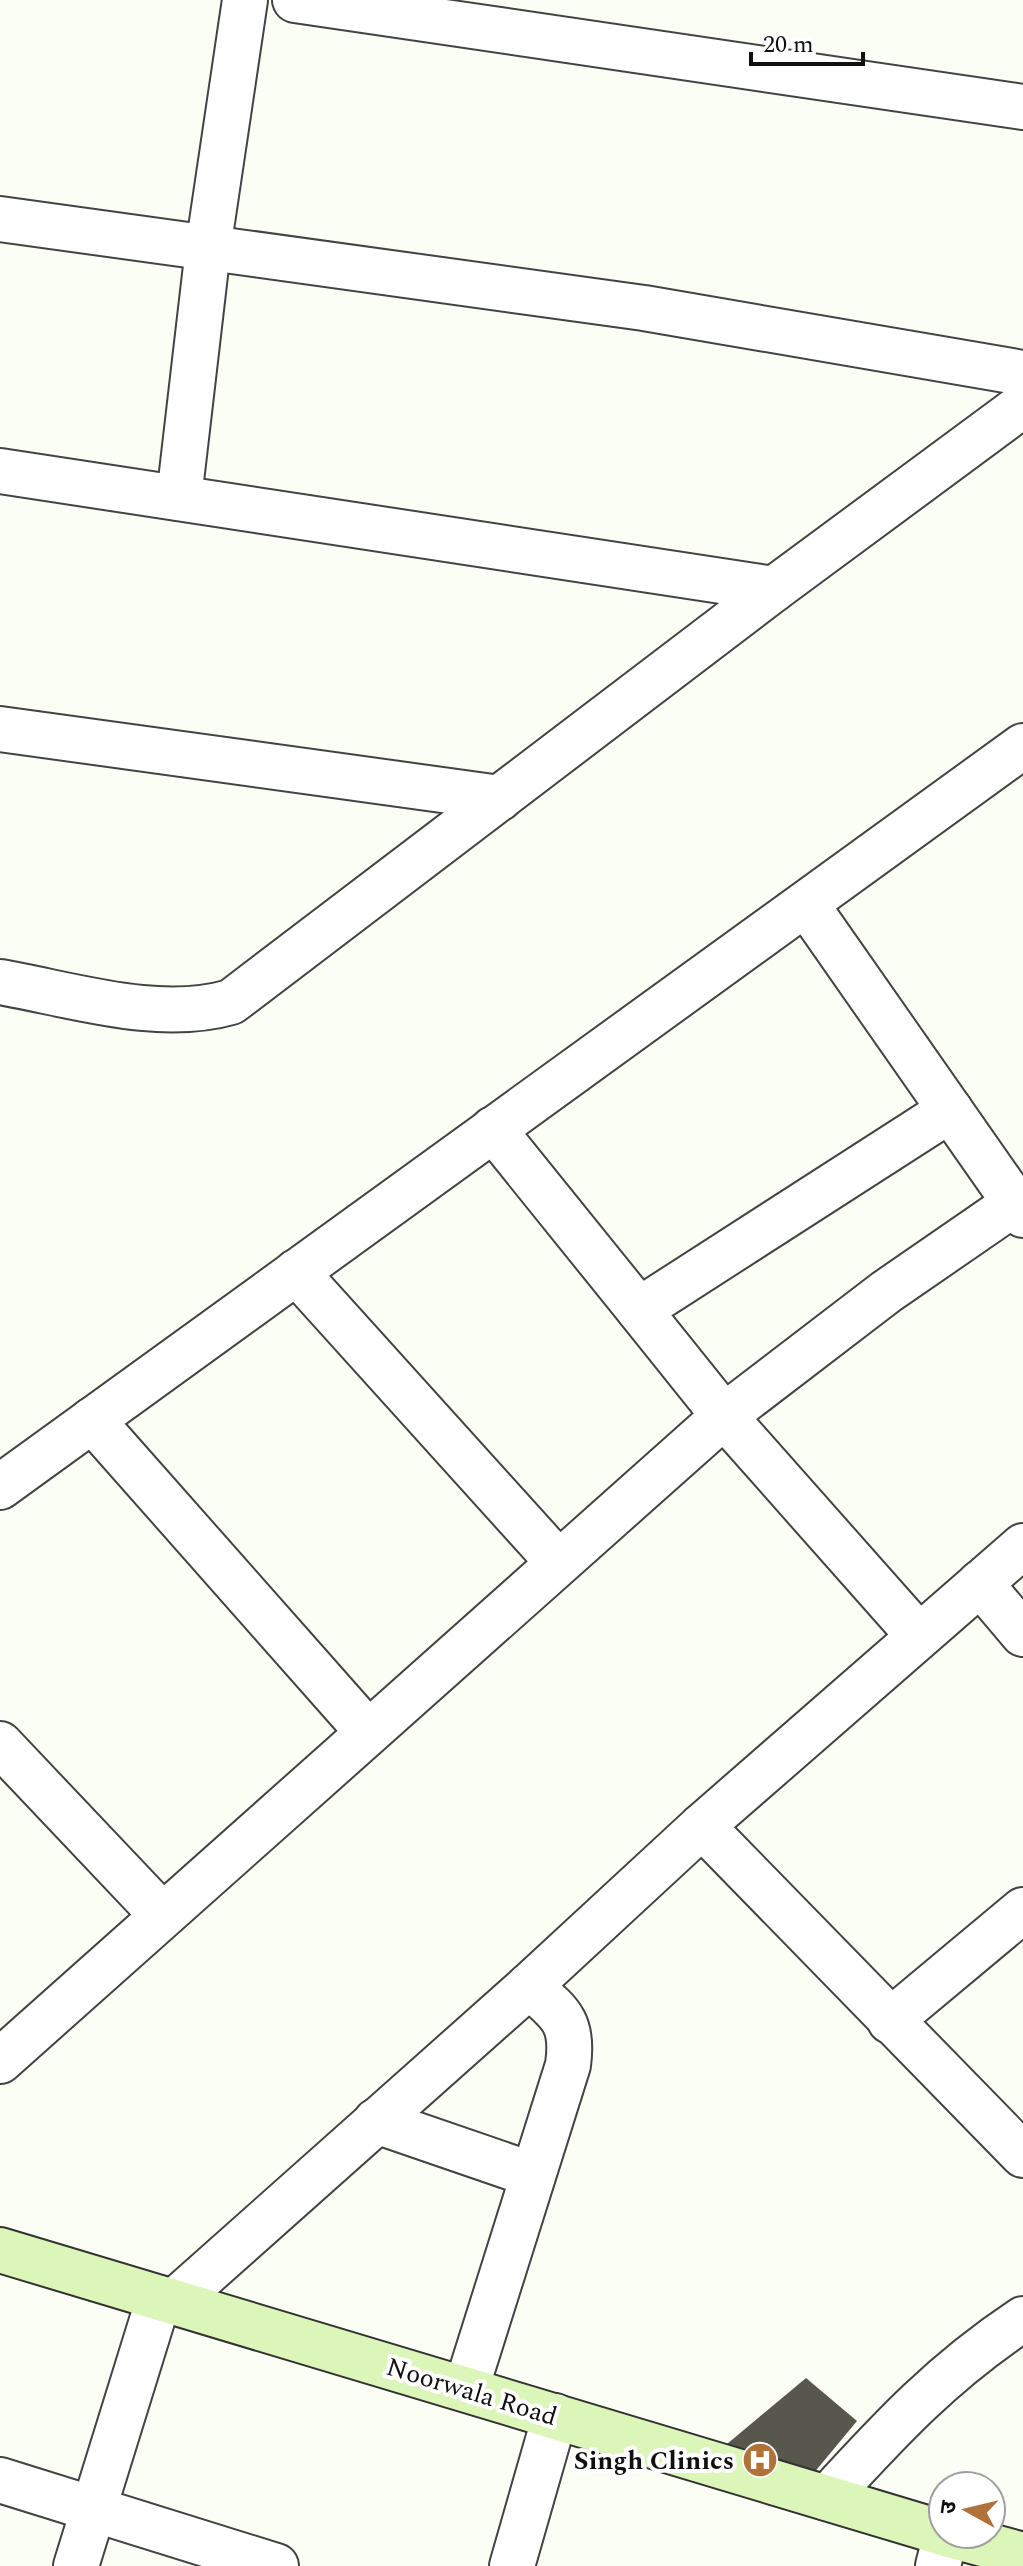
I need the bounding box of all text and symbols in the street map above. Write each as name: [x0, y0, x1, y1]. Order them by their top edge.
scale bar: [751, 16, 863, 66]
text: 20 m: [763, 27, 814, 63]
street label: Noorwala Road: [381, 2347, 562, 2437]
place label: Singh Clinics: [574, 2441, 734, 2481]
hospital icon: Singh Clinics: [741, 2441, 779, 2479]
north arrow: [927, 2470, 1007, 2550]
text: उ: [931, 2498, 966, 2516]

